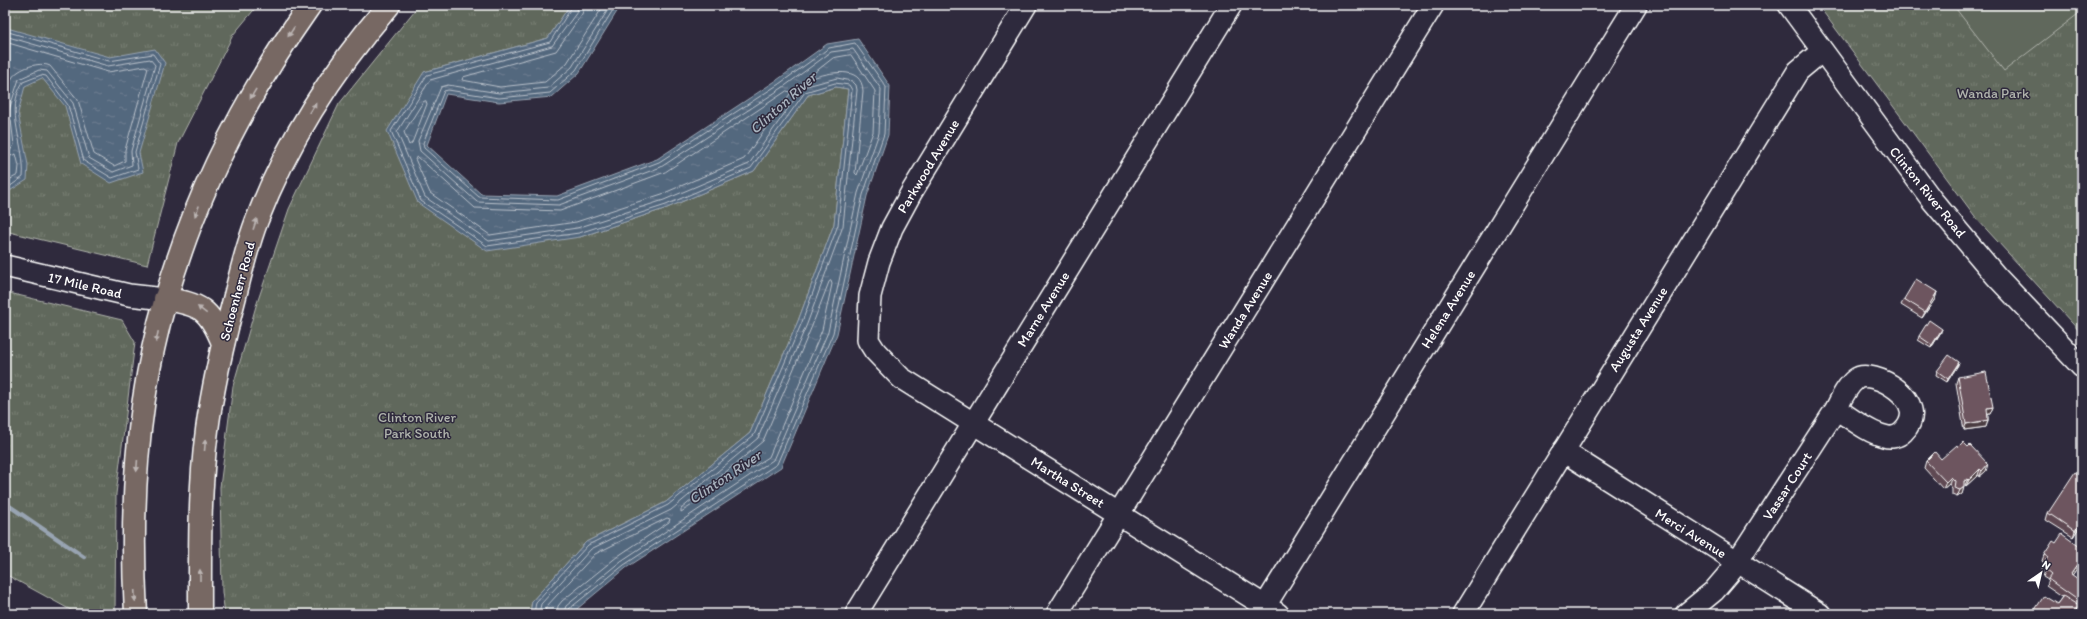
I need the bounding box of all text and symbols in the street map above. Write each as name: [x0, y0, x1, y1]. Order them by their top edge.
one-way arrow: [287, 27, 295, 37]
water label: Clinton River: [746, 67, 822, 138]
park label: Wanda Park: [1957, 85, 2030, 102]
one-way arrow: [249, 89, 257, 99]
one-way arrow: [310, 102, 317, 114]
street label: Parkwood Avenue: [894, 116, 963, 216]
street label: Clinton River Road: [1886, 143, 1970, 241]
one-way arrow: [193, 205, 199, 217]
one-way arrow: [253, 218, 259, 230]
street label: Schoenherr Road: [216, 240, 259, 342]
street label: Helena Avenue: [1418, 267, 1479, 352]
street label: Marne Avenue: [1014, 268, 1073, 350]
street label: Wanda Avenue: [1215, 268, 1276, 352]
street label: 17 Mile Road: [46, 269, 124, 302]
street label: Augusta Avenue: [1605, 283, 1671, 375]
one-way arrow: [197, 306, 208, 315]
one-way arrow: [153, 331, 159, 344]
park label: Clinton River Park South: [378, 409, 457, 442]
one-way arrow: [202, 439, 208, 451]
water label: Clinton River: [685, 445, 766, 508]
street label: Vassar Court: [1759, 449, 1816, 523]
street label: Martha Street: [1028, 453, 1108, 512]
one-way arrow: [134, 460, 141, 472]
street label: Merci Avenue: [1652, 505, 1730, 562]
north arrow: [2021, 553, 2061, 593]
text: N: [2040, 558, 2053, 573]
one-way arrow: [197, 568, 203, 581]
one-way arrow: [132, 590, 138, 603]

